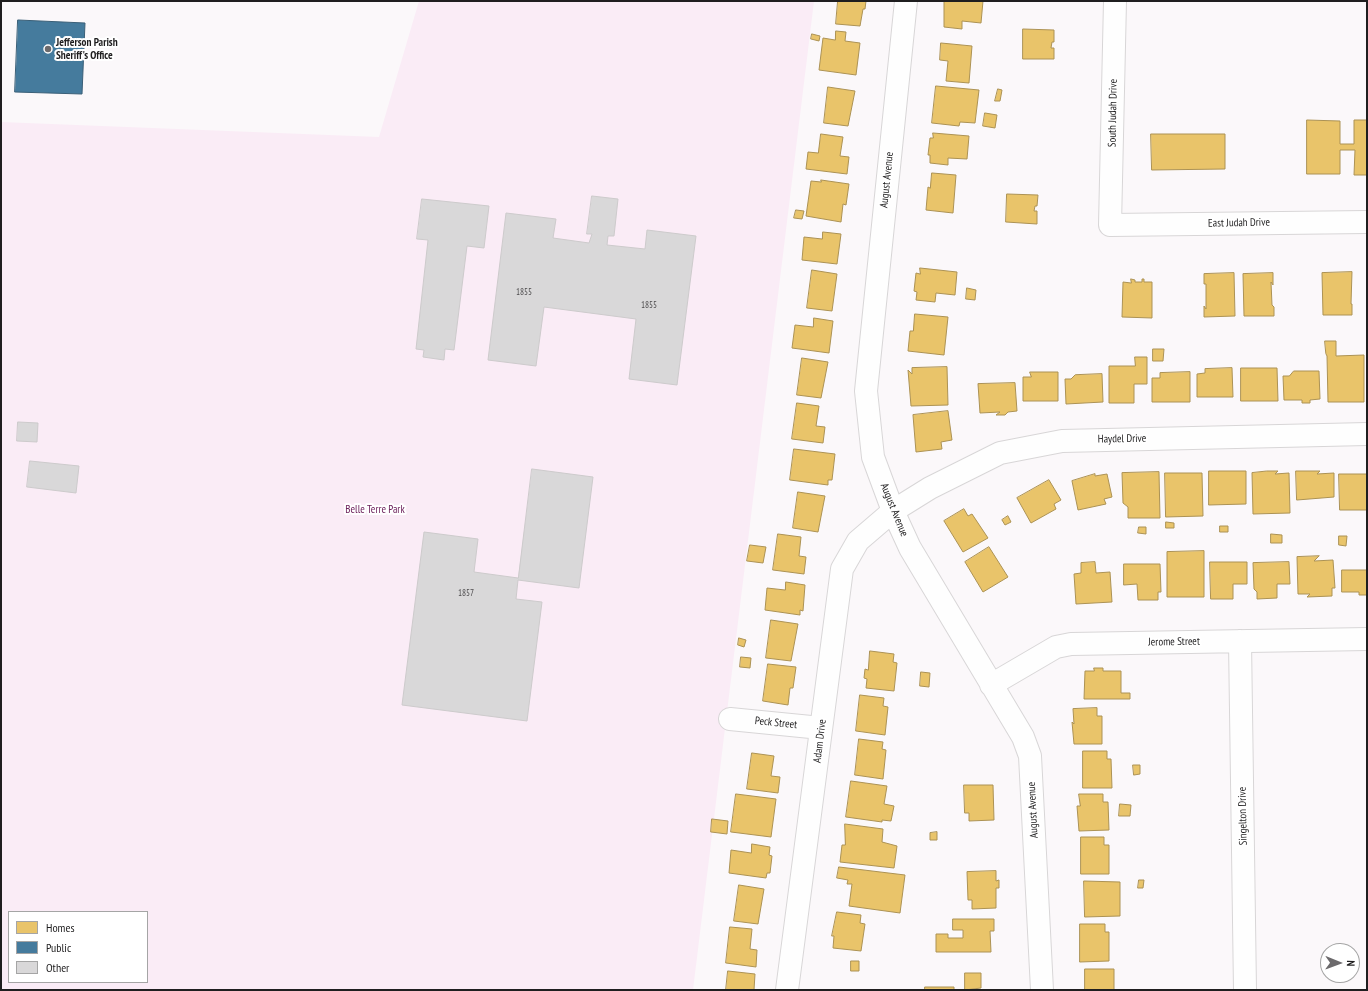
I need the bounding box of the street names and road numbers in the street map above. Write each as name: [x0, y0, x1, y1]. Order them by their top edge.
street label: South Judah Drive: [1106, 79, 1120, 147]
street label: August Avenue: [877, 151, 897, 209]
street label: East Judah Drive: [1208, 216, 1270, 230]
street label: Haydel Drive: [1098, 432, 1146, 446]
street label: August Avenue: [877, 481, 911, 539]
street label: Jerome Street: [1148, 635, 1200, 649]
street label: Peck Street: [754, 714, 798, 732]
street label: Adam Drive: [811, 718, 829, 764]
street label: August Avenue: [1025, 781, 1041, 839]
street label: Singelton Drive: [1236, 787, 1250, 845]

